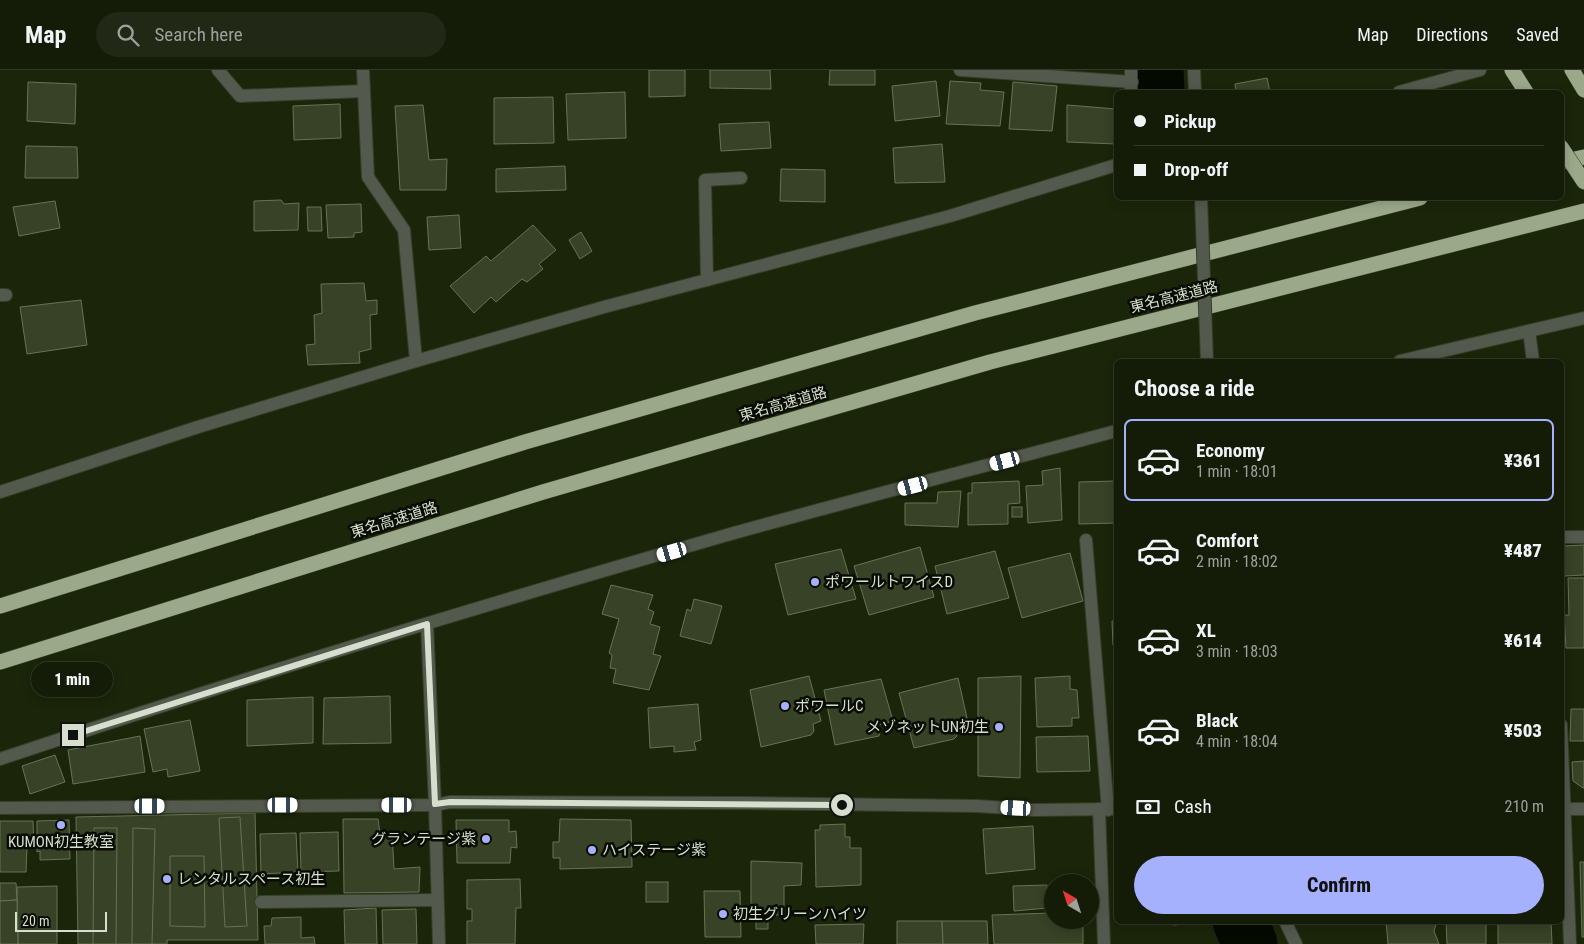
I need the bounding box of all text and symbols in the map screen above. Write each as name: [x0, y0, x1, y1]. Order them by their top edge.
search box: [96, 12, 446, 57]
text: Map: [25, 21, 66, 49]
icon: search: [114, 21, 142, 49]
text: Search here: [154, 23, 243, 46]
text: Map: [1357, 24, 1388, 45]
text: Directions: [1416, 24, 1488, 45]
text: Saved: [1516, 24, 1559, 45]
text: Pickup: [1164, 110, 1216, 133]
text: Drop-off: [1164, 158, 1228, 181]
street label: 東名高速道路: [1128, 277, 1220, 317]
text: Choose a ride: [1134, 376, 1255, 401]
street label: 東名高速道路: [737, 383, 829, 425]
icon: car: [1136, 438, 1181, 483]
text: Economy: [1196, 439, 1265, 462]
text: ¥361: [1504, 449, 1542, 472]
car: [988, 450, 1021, 472]
text: 1 min · 18:01: [1196, 462, 1278, 481]
car: [896, 475, 929, 497]
street label: 東名高速道路: [348, 498, 440, 542]
icon: car: [1136, 528, 1181, 573]
text: Comfort: [1196, 529, 1259, 552]
text: ¥487: [1504, 539, 1542, 562]
car: [655, 541, 688, 563]
text: 2 min · 18:02: [1196, 552, 1278, 571]
place label: ポワールトワイスD: [825, 573, 953, 591]
marker: ポワールトワイスD: [809, 576, 821, 588]
icon: car: [1136, 618, 1181, 663]
text: XL: [1196, 619, 1216, 642]
text: ¥614: [1504, 629, 1542, 652]
text: 3 min · 18:03: [1196, 642, 1278, 661]
callout: 1 min: [32, 662, 114, 698]
text: 1 min: [54, 670, 90, 689]
place label: ポワールC: [795, 697, 864, 715]
marker: ポワールC: [779, 700, 791, 712]
icon: car: [1136, 708, 1181, 753]
text: Black: [1196, 709, 1238, 732]
place label: メゾネットUN初生: [866, 718, 989, 736]
text: ¥503: [1504, 719, 1542, 742]
marker: メゾネットUN初生: [993, 721, 1005, 733]
route end: [62, 724, 84, 746]
text: 4 min · 18:04: [1196, 732, 1278, 751]
icon: cash: [1134, 793, 1162, 821]
route start: [831, 794, 853, 816]
text: Cash: [1174, 795, 1212, 818]
text: 210 m: [1505, 797, 1544, 816]
car: [268, 798, 298, 813]
car: [382, 798, 412, 813]
car: [135, 799, 165, 814]
car: [1000, 800, 1031, 816]
marker: KUMON初生教室: [55, 819, 67, 831]
place label: グランテージ紫: [371, 830, 476, 848]
place label: KUMON初生教室: [8, 833, 114, 851]
marker: グランテージ紫: [480, 833, 492, 845]
place label: ハイステージ紫: [602, 841, 706, 859]
marker: ハイステージ紫: [586, 844, 598, 856]
button: Confirm: [1134, 856, 1544, 914]
place label: レンタルスペース初生: [177, 870, 325, 888]
marker: レンタルスペース初生: [161, 873, 173, 885]
north arrow: [1044, 874, 1099, 929]
map controls: [1044, 874, 1099, 929]
place label: 初生グリーンハイツ: [733, 905, 867, 923]
marker: 初生グリーンハイツ: [717, 908, 729, 920]
scale bar: [15, 909, 108, 932]
text: 20 m: [22, 913, 50, 929]

